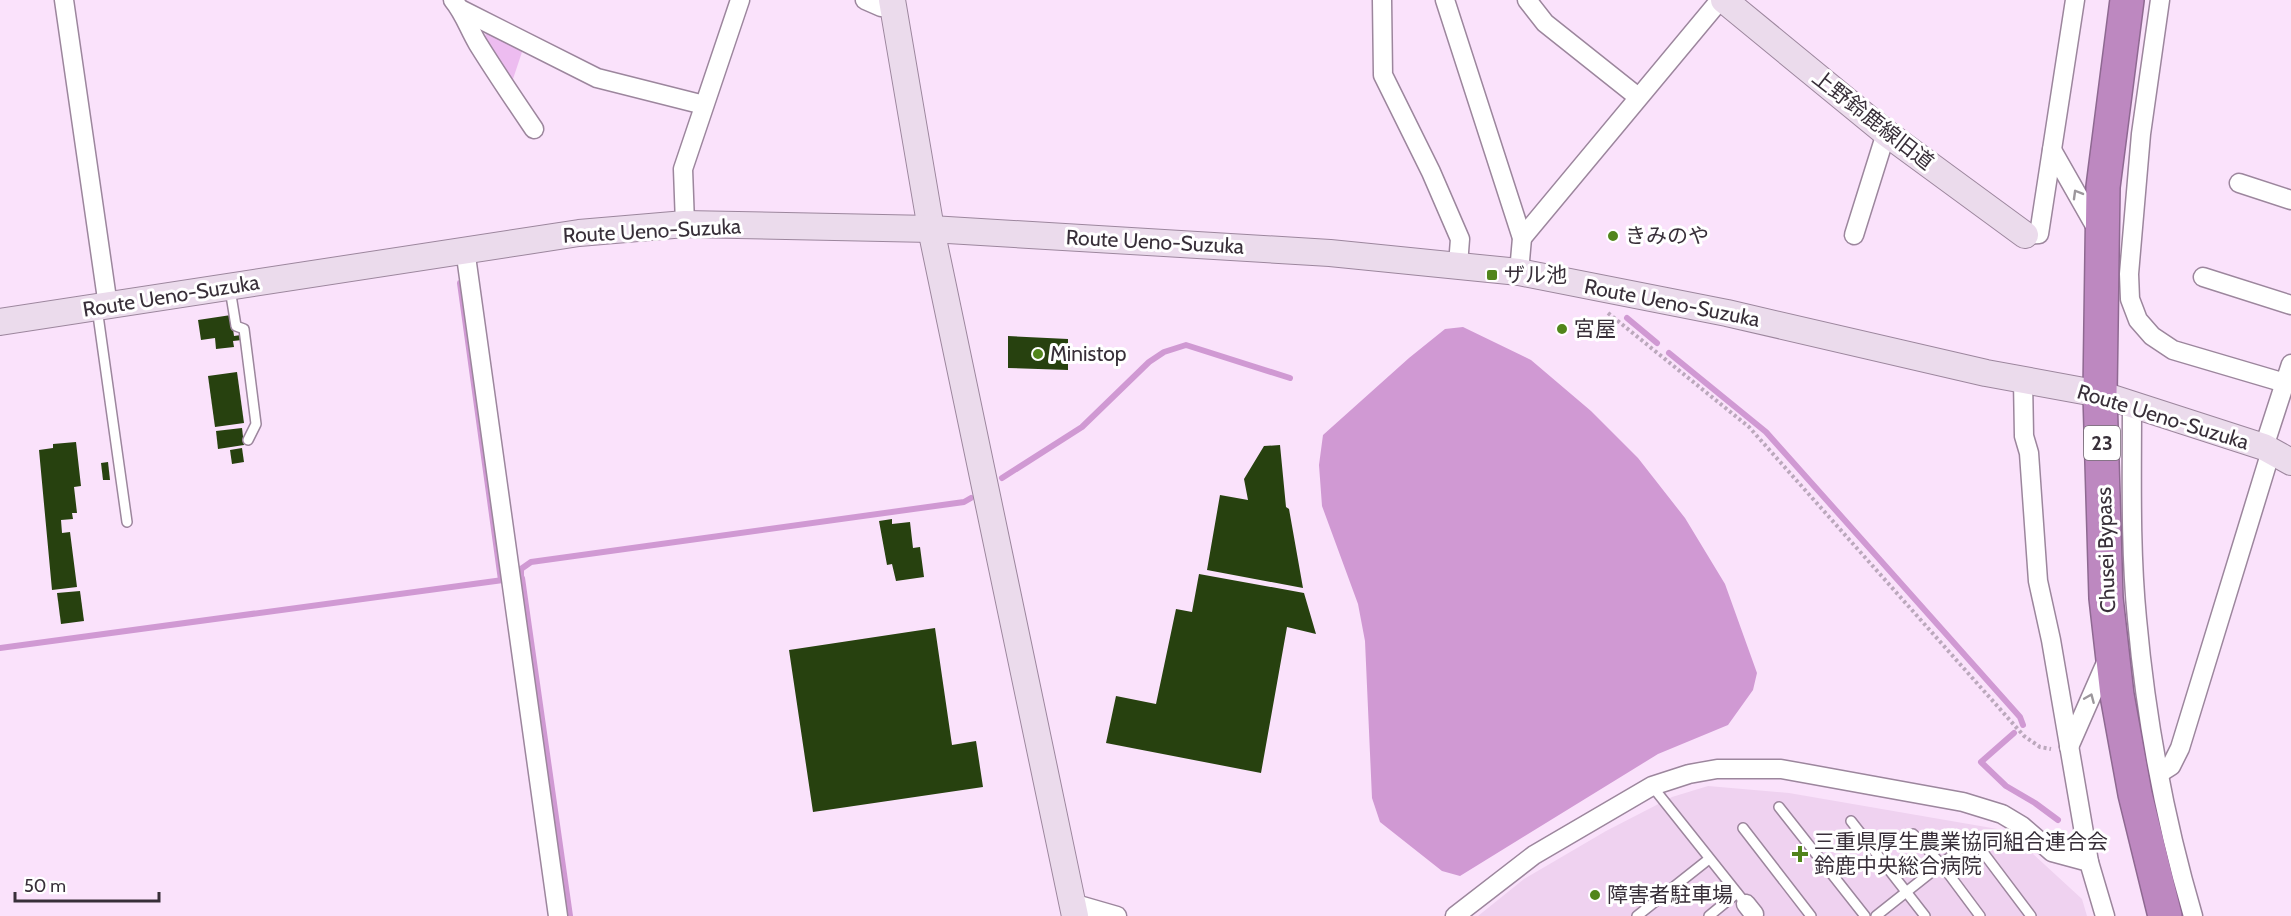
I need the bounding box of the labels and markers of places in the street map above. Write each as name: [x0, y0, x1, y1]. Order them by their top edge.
place label: きみのや: [1625, 223, 1709, 248]
marker: きみのや: [1606, 229, 1620, 243]
place label: ザル池: [1504, 262, 1567, 287]
marker: ザル池: [1485, 268, 1499, 282]
place label: 宮屋: [1574, 316, 1616, 341]
marker: 宮屋: [1555, 322, 1569, 336]
place label: Ministop: [1050, 341, 1126, 366]
marker: Ministop: [1031, 347, 1045, 361]
place label: 三重県厚生農業協同組合連合会 鈴鹿中央総合病院: [1814, 829, 2108, 878]
marker: 三重県厚生農業協同組合連合会 鈴鹿中央総合病院: [1791, 845, 1809, 863]
place label: 障害者駐車場: [1607, 882, 1733, 907]
marker: 障害者駐車場: [1588, 888, 1602, 902]

